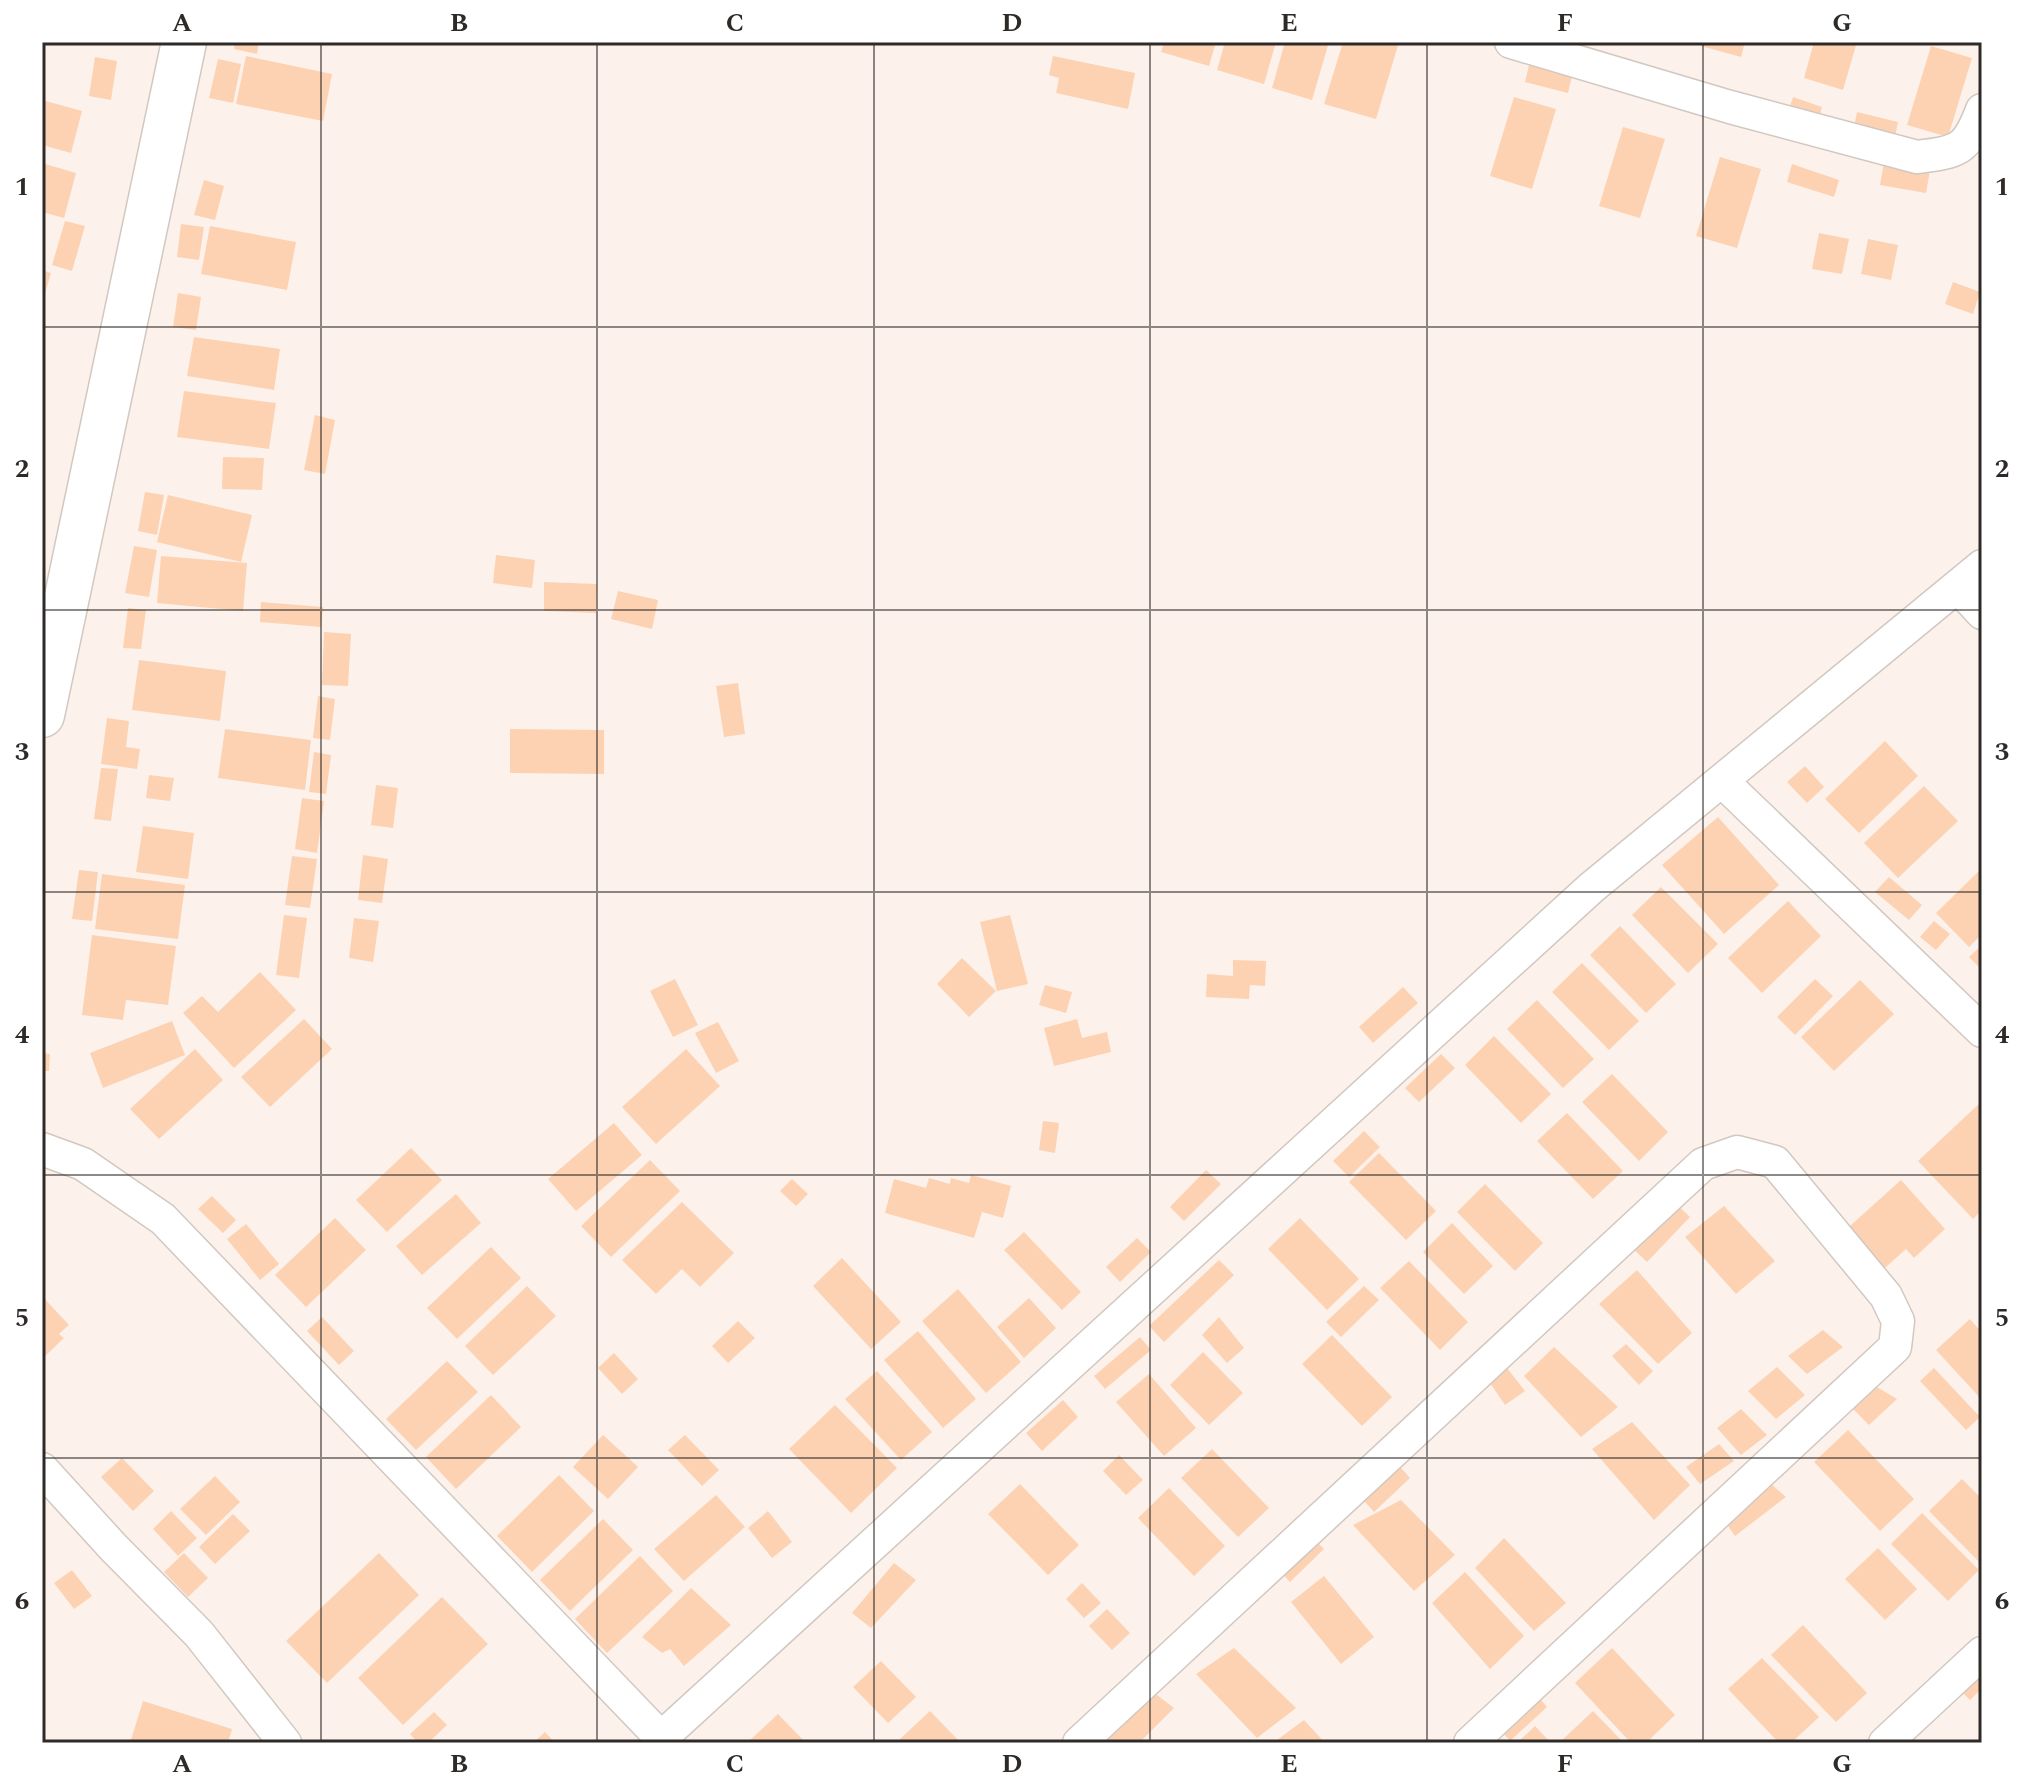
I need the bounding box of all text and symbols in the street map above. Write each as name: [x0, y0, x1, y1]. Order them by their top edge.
text: A: [172, 3, 192, 43]
text: B: [450, 3, 468, 43]
text: C: [726, 3, 744, 43]
text: D: [1002, 3, 1022, 43]
text: E: [1280, 3, 1298, 43]
text: F: [1557, 3, 1573, 43]
text: G: [1832, 3, 1852, 43]
text: 1: [15, 167, 29, 207]
text: 1: [1995, 167, 2009, 207]
text: 2: [15, 449, 29, 489]
text: 2: [1995, 449, 2009, 489]
text: 3: [15, 732, 29, 772]
text: 3: [1995, 732, 2009, 772]
text: 4: [15, 1015, 30, 1055]
text: 4: [1995, 1015, 2010, 1055]
text: 5: [15, 1298, 29, 1338]
text: 5: [1995, 1298, 2009, 1338]
text: 6: [15, 1581, 29, 1621]
text: 6: [1995, 1581, 2009, 1621]
text: A: [172, 1744, 192, 1784]
text: B: [450, 1744, 468, 1784]
text: C: [726, 1744, 744, 1784]
text: D: [1002, 1744, 1022, 1784]
text: E: [1280, 1744, 1298, 1784]
text: F: [1557, 1744, 1573, 1784]
text: G: [1832, 1744, 1852, 1784]

